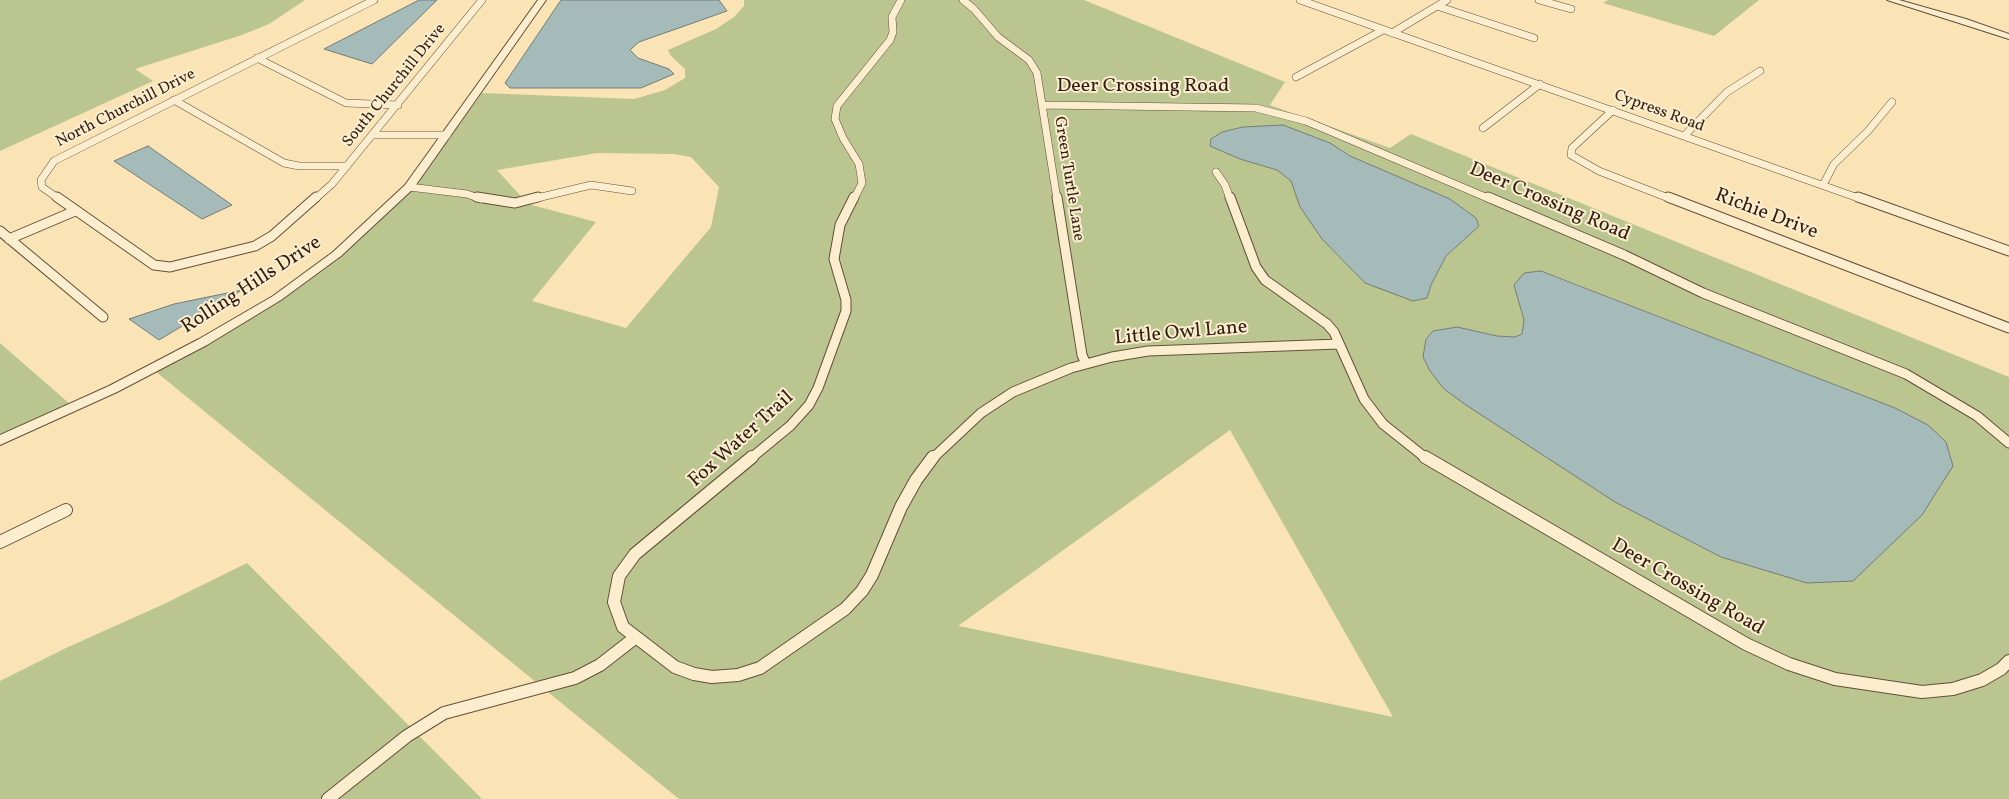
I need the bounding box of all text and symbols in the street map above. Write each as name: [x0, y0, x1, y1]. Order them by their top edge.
street label: South Churchill Drive: [339, 20, 451, 152]
street label: North Churchill Drive: [53, 65, 199, 153]
street label: Deer Crossing Road: [1057, 75, 1229, 99]
street label: Cypress Road: [1611, 87, 1707, 137]
street label: Green Turtle Lane: [1049, 115, 1087, 243]
street label: Deer Crossing Road: [1465, 158, 1633, 248]
street label: Richie Drive: [1711, 184, 1821, 246]
street label: Rolling Hills Drive: [177, 232, 327, 340]
street label: Little Owl Lane: [1114, 316, 1248, 352]
street label: Fox Water Trail: [685, 387, 799, 493]
street label: Deer Crossing Road: [1606, 534, 1768, 642]

